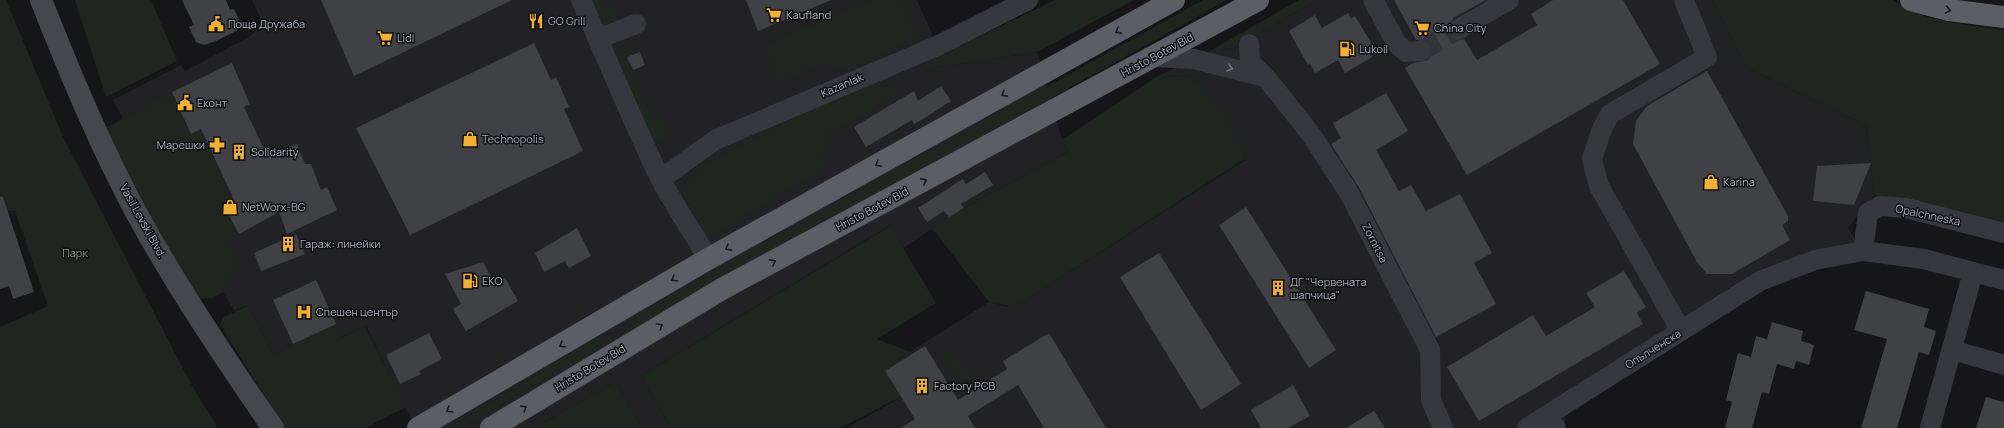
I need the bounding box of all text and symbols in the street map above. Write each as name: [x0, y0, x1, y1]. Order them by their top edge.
one-way arrow: [1945, 5, 1951, 14]
supermarket icon: Kaufland: [765, 6, 783, 24]
place label: Kaufland: [786, 7, 831, 22]
restaurant icon: GO Grill: [527, 12, 545, 30]
place label: GO Grill: [548, 13, 585, 28]
public building icon: Поща Дружаба: [207, 15, 225, 33]
place label: Поща Дружаба: [228, 16, 305, 31]
supermarket icon: China City: [1413, 19, 1431, 37]
place label: China City: [1434, 20, 1486, 35]
one-way arrow: [1114, 27, 1122, 34]
supermarket icon: Lidl: [376, 29, 394, 47]
street label: Hristo Botev Bld: [1118, 29, 1196, 80]
place label: Lidl: [397, 30, 414, 45]
fuel station icon: Lukoil: [1338, 40, 1356, 58]
place label: Lukoil: [1359, 41, 1388, 56]
one-way arrow: [1226, 63, 1233, 72]
street label: Kazanlak: [818, 69, 866, 100]
one-way arrow: [1001, 90, 1008, 97]
public building icon: Еконт: [176, 94, 194, 112]
place label: Еконт: [197, 95, 228, 110]
shop icon: Technopolis: [461, 130, 479, 148]
place label: Technopolis: [482, 131, 544, 146]
pharmacy icon: Марешки: [208, 136, 226, 154]
place label: Марешки: [157, 137, 205, 152]
building icon: Solidarity: [230, 143, 248, 161]
place label: Solidarity: [251, 144, 299, 159]
one-way arrow: [875, 160, 882, 167]
shop icon: Karina: [1702, 173, 1720, 191]
place label: Karina: [1723, 174, 1755, 189]
one-way arrow: [920, 178, 927, 185]
street label: Vasil Levski Blvd.: [117, 181, 170, 260]
street label: Hristo Botev Bld: [833, 183, 911, 234]
shop icon: NetWorx-BG: [221, 198, 239, 216]
place label: NetWorx-BG: [242, 199, 306, 214]
street label: Opalchneska: [1894, 200, 1962, 229]
street label: Zornitsa: [1359, 220, 1392, 265]
building icon: Гараж: линейки: [279, 235, 297, 253]
place label: Гараж: линейки: [300, 236, 380, 251]
one-way arrow: [725, 243, 732, 251]
park label: Парк: [62, 245, 88, 260]
one-way arrow: [768, 259, 776, 267]
fuel station icon: EKO: [461, 272, 479, 290]
place label: EKO: [482, 273, 502, 288]
place label: ДГ "Червената шапчица": [1290, 274, 1367, 302]
one-way arrow: [671, 275, 678, 282]
building icon: ДГ "Червената шапчица": [1269, 279, 1287, 297]
hospital icon: Спешен център: [295, 303, 313, 321]
place label: Спешен център: [316, 304, 398, 319]
one-way arrow: [656, 324, 663, 331]
street label: Опълченска: [1622, 325, 1684, 372]
one-way arrow: [559, 340, 566, 347]
street label: Hristo Botev Bld: [552, 341, 628, 395]
building icon: Factory PCB: [913, 377, 931, 395]
place label: Factory PCB: [934, 378, 996, 393]
one-way arrow: [520, 405, 527, 413]
one-way arrow: [446, 406, 453, 413]

